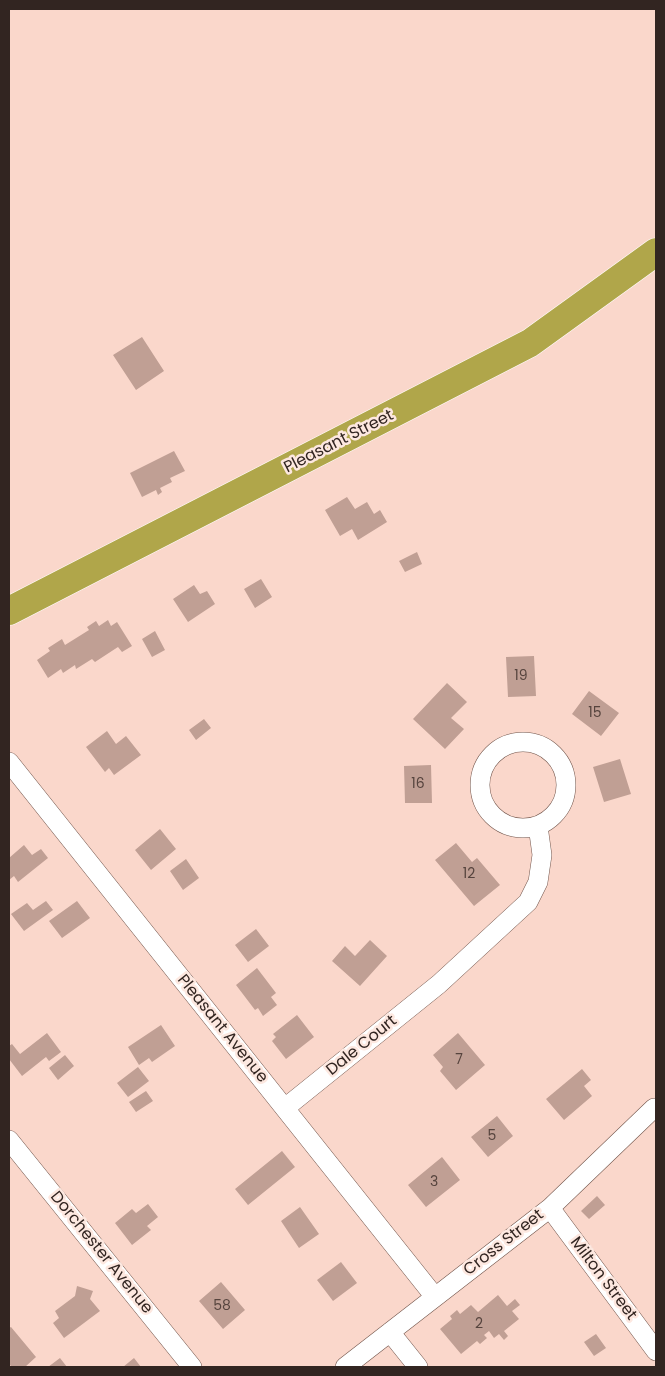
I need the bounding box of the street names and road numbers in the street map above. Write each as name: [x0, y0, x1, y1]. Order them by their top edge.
street label: Pleasant Street: [281, 406, 397, 478]
street label: Pleasant Avenue: [173, 971, 271, 1087]
street label: Dale Court: [323, 1012, 401, 1080]
street label: Dorchester Avenue: [46, 1188, 156, 1318]
street label: Cross Street: [460, 1206, 548, 1280]
street label: Milton Street: [566, 1234, 640, 1324]

